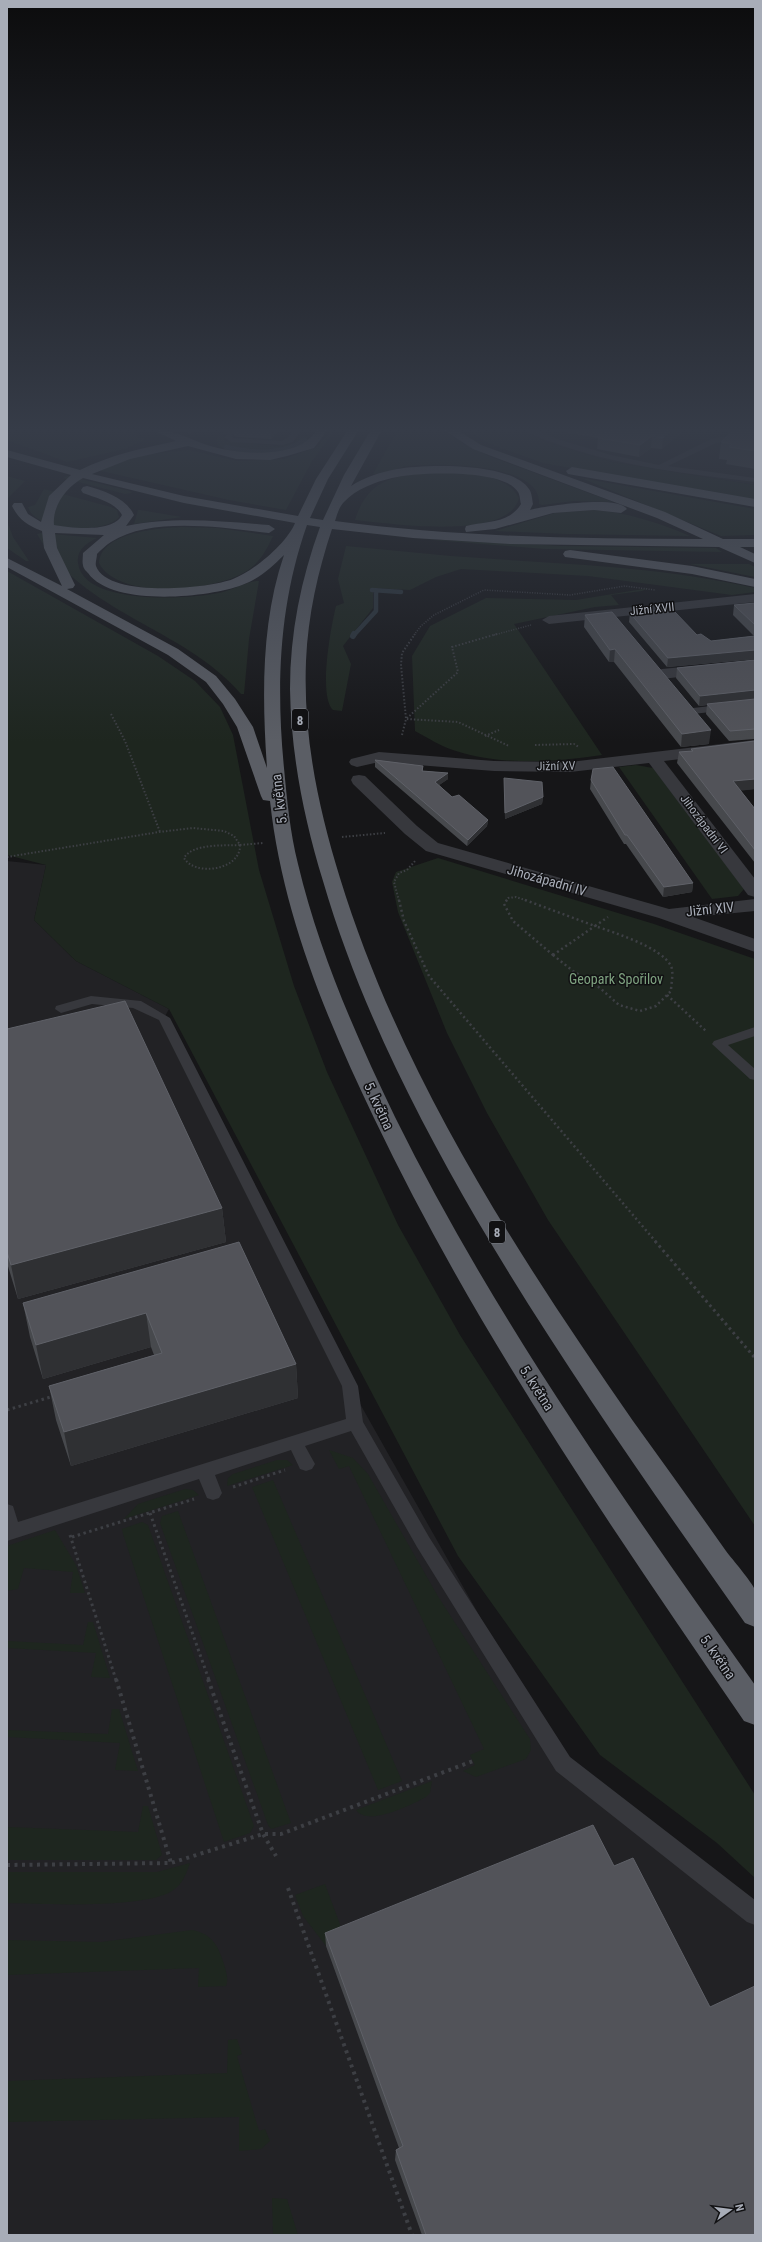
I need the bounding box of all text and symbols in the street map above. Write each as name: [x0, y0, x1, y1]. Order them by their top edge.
street label: Jižní XVII: [629, 600, 675, 618]
road number: 8: [292, 709, 308, 731]
street label: Jižní XV: [537, 759, 576, 773]
street label: 5. května: [268, 773, 290, 825]
street label: Jihozápadni VI: [677, 792, 731, 856]
street label: Jihozápadní IV: [506, 861, 589, 899]
street label: Jižní XIV: [685, 898, 735, 919]
park label: Geopark Spořilov: [569, 971, 663, 987]
street label: 5. května: [361, 1080, 397, 1132]
road number: 8: [489, 1221, 505, 1243]
street label: 5. května: [517, 1363, 557, 1413]
street label: 5. května: [697, 1632, 739, 1682]
north arrow: [710, 2190, 750, 2230]
text: N: [732, 2203, 746, 2213]

